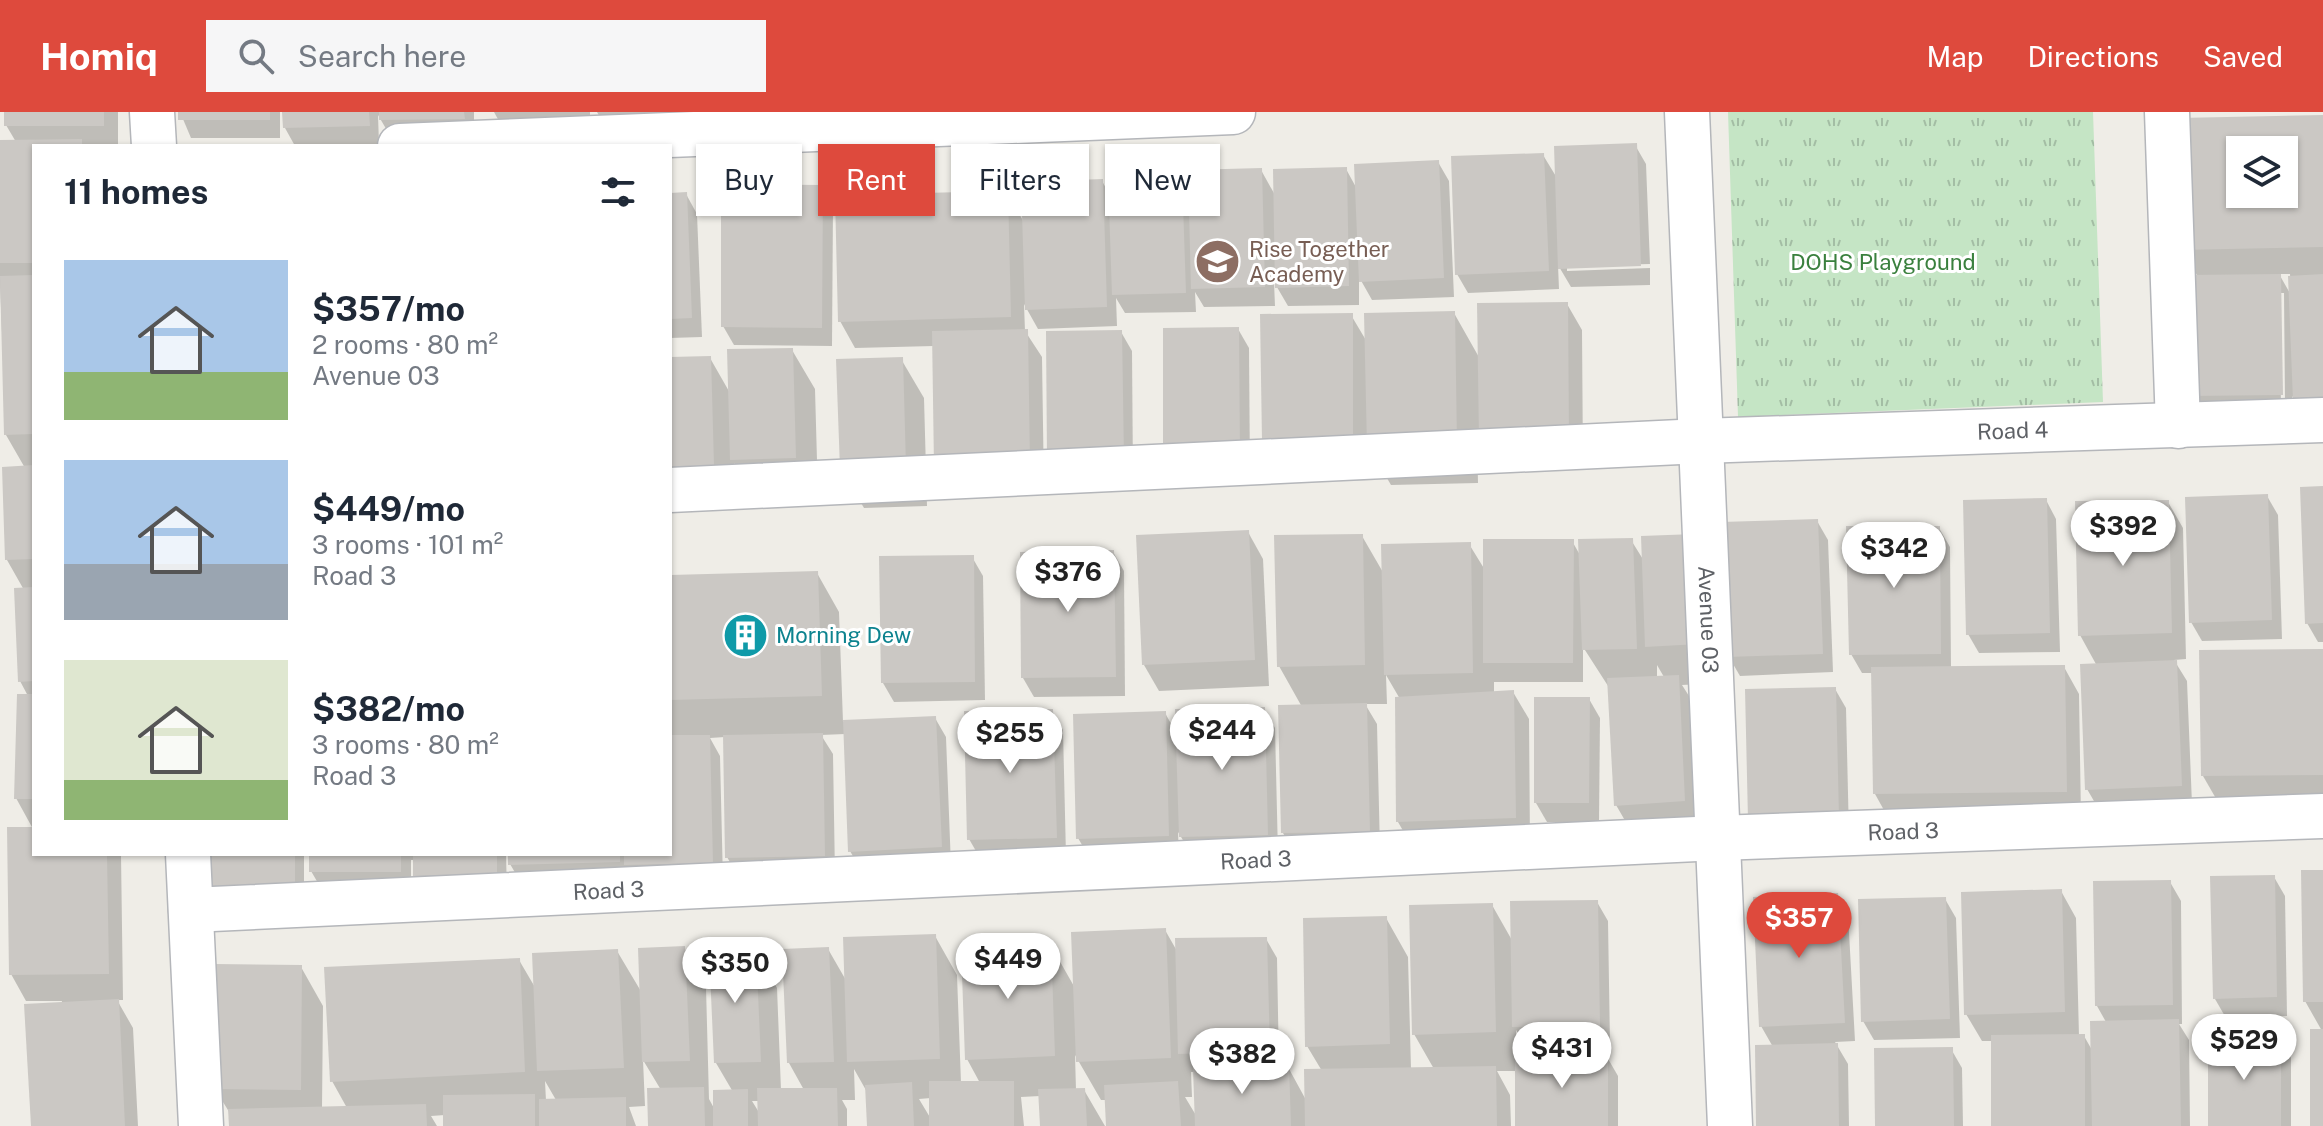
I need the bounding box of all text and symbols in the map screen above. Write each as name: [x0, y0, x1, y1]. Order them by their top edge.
search box: [206, 20, 766, 92]
text: Homiq: [40, 34, 158, 79]
icon: search: [234, 34, 278, 78]
text: Search here: [298, 38, 466, 74]
text: Map: [1927, 40, 1983, 73]
text: Directions: [2027, 40, 2159, 73]
text: Saved: [2203, 40, 2283, 73]
map controls: [2226, 136, 2298, 208]
button: layers: [2226, 136, 2298, 208]
chip: Buy: [696, 144, 802, 216]
chip: Rent: [818, 144, 935, 216]
chip: Filters: [951, 144, 1089, 216]
chip: New: [1105, 144, 1220, 216]
icon: filters: [596, 170, 640, 214]
text: 11 homes: [64, 172, 208, 212]
place label: Rise Together Academy: [1249, 236, 1389, 287]
school or university icon: Rise Together Academy: [1194, 238, 1242, 286]
park label: DOHS Playground: [1790, 249, 1976, 275]
text: $357/mo: [312, 289, 465, 329]
icon: home: [128, 292, 224, 388]
text: 2 rooms · 80 m²: [312, 329, 498, 360]
text: Avenue 03: [312, 360, 440, 391]
street label: Road 4: [1977, 416, 2049, 445]
text: $449/mo: [312, 489, 465, 529]
icon: home: [128, 492, 224, 588]
pin: $392: [2076, 500, 2170, 568]
text: $392: [2089, 510, 2157, 541]
pin: $342: [1847, 522, 1941, 590]
text: 3 rooms · 101 m²: [312, 529, 503, 560]
text: $342: [1860, 532, 1928, 563]
pin: $376: [1021, 546, 1115, 614]
text: $376: [1034, 556, 1102, 587]
text: Road 3: [312, 560, 396, 591]
street label: Avenue 03: [1693, 565, 1724, 674]
building icon: Morning Dew: [721, 611, 769, 659]
place label: Morning Dew: [776, 622, 911, 648]
text: $382/mo: [312, 689, 465, 729]
icon: home: [128, 692, 224, 788]
pin: $244: [1175, 704, 1269, 772]
pin: $255: [963, 707, 1057, 775]
text: $244: [1188, 714, 1256, 745]
text: $255: [975, 717, 1045, 748]
text: 3 rooms · 80 m²: [312, 729, 499, 760]
text: Road 3: [312, 760, 396, 791]
street label: Road 3: [1867, 817, 1939, 846]
street label: Road 3: [1220, 845, 1292, 874]
street label: Road 3: [572, 876, 645, 905]
pin: $357: [1752, 892, 1846, 960]
text: $357: [1765, 902, 1833, 933]
pin: $449: [961, 933, 1055, 1001]
pin: $350: [688, 937, 782, 1005]
text: $449: [974, 943, 1042, 974]
text: $350: [700, 947, 770, 978]
pin: $529: [2197, 1014, 2291, 1082]
pin: $431: [1515, 1022, 1609, 1090]
text: $529: [2210, 1024, 2278, 1055]
pin: $382: [1195, 1028, 1289, 1096]
text: $431: [1530, 1032, 1594, 1063]
text: $382: [1208, 1038, 1276, 1069]

